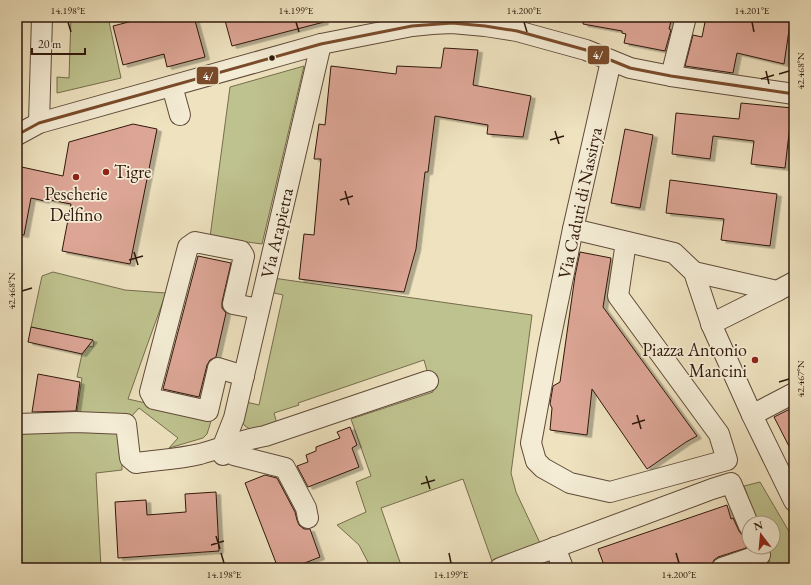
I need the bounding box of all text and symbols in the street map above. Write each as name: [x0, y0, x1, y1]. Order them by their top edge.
text: 14.198°E: [51, 4, 86, 17]
text: 14.199°E: [279, 4, 314, 17]
text: 14.200°E: [507, 4, 542, 17]
text: 14.201°E: [735, 4, 770, 17]
scale bar: [32, 30, 85, 56]
text: 20 m: [38, 36, 62, 52]
line badge: 4/: [587, 45, 610, 65]
text: 4/: [593, 48, 604, 62]
text: 42.468°N: [794, 52, 807, 90]
unlabelled marker: [267, 53, 277, 63]
line badge: 4/: [196, 66, 219, 85]
text: 4/: [203, 69, 214, 83]
street label: Via Caduti di Nassirya: [552, 124, 607, 281]
place label: Tigre: [114, 160, 151, 183]
marker: Tigre: [101, 167, 111, 177]
marker: Pescherie Delfino: [71, 172, 81, 182]
place label: Pescherie Delfino: [45, 182, 107, 226]
street label: Via Arapietra: [255, 185, 298, 280]
text: 42.468°N: [5, 272, 18, 310]
place label: Piazza Antonio Mancini: [642, 338, 748, 382]
marker: Piazza Antonio Mancini: [750, 355, 760, 365]
text: 42.467°N: [794, 360, 807, 398]
north arrow: [741, 515, 781, 555]
text: N: [752, 517, 765, 533]
text: 14.198°E: [207, 568, 242, 581]
text: 14.199°E: [434, 568, 469, 581]
text: 14.200°E: [662, 568, 697, 581]

